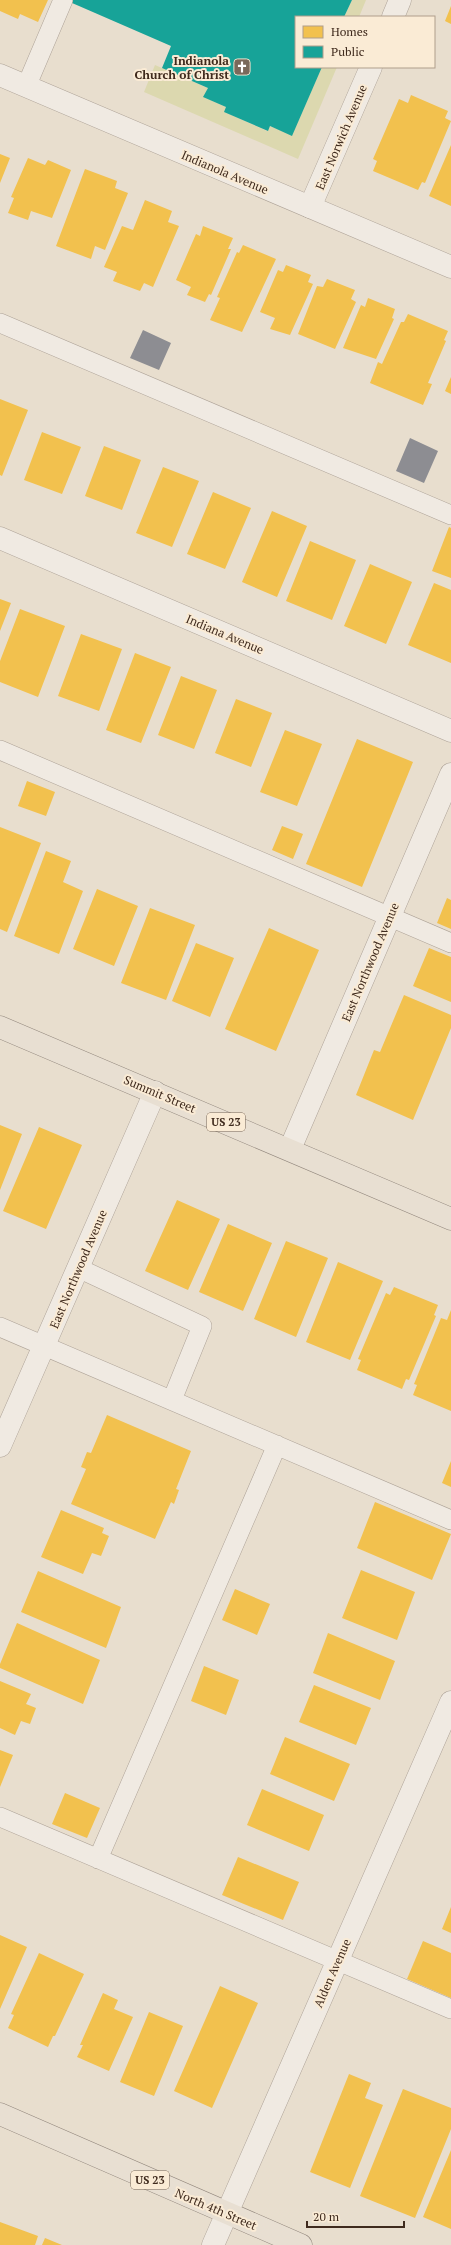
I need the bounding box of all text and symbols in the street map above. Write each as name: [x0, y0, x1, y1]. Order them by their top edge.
legend: [295, 16, 435, 68]
text: Homes: [331, 24, 368, 39]
text: Public: [331, 44, 365, 59]
place label: Indianola Church of Christ: [134, 53, 229, 82]
church icon: Indianola Church of Christ: [232, 57, 252, 77]
street label: East Norwich Avenue: [312, 82, 370, 192]
street label: Indianola Avenue: [179, 147, 271, 197]
street label: Indiana Avenue: [184, 611, 266, 657]
street label: East Northwood Avenue: [338, 900, 402, 1024]
street label: Summit Street: [122, 1072, 199, 1116]
road number: US 23: [207, 1113, 245, 1131]
street label: East Northwood Avenue: [46, 1207, 110, 1331]
street label: Alden Avenue: [310, 1936, 354, 2010]
road number: US 23: [131, 2171, 169, 2189]
street label: North 4th Street: [173, 2185, 260, 2233]
scale bar: [307, 2203, 404, 2229]
text: 20 m: [313, 2209, 340, 2224]

